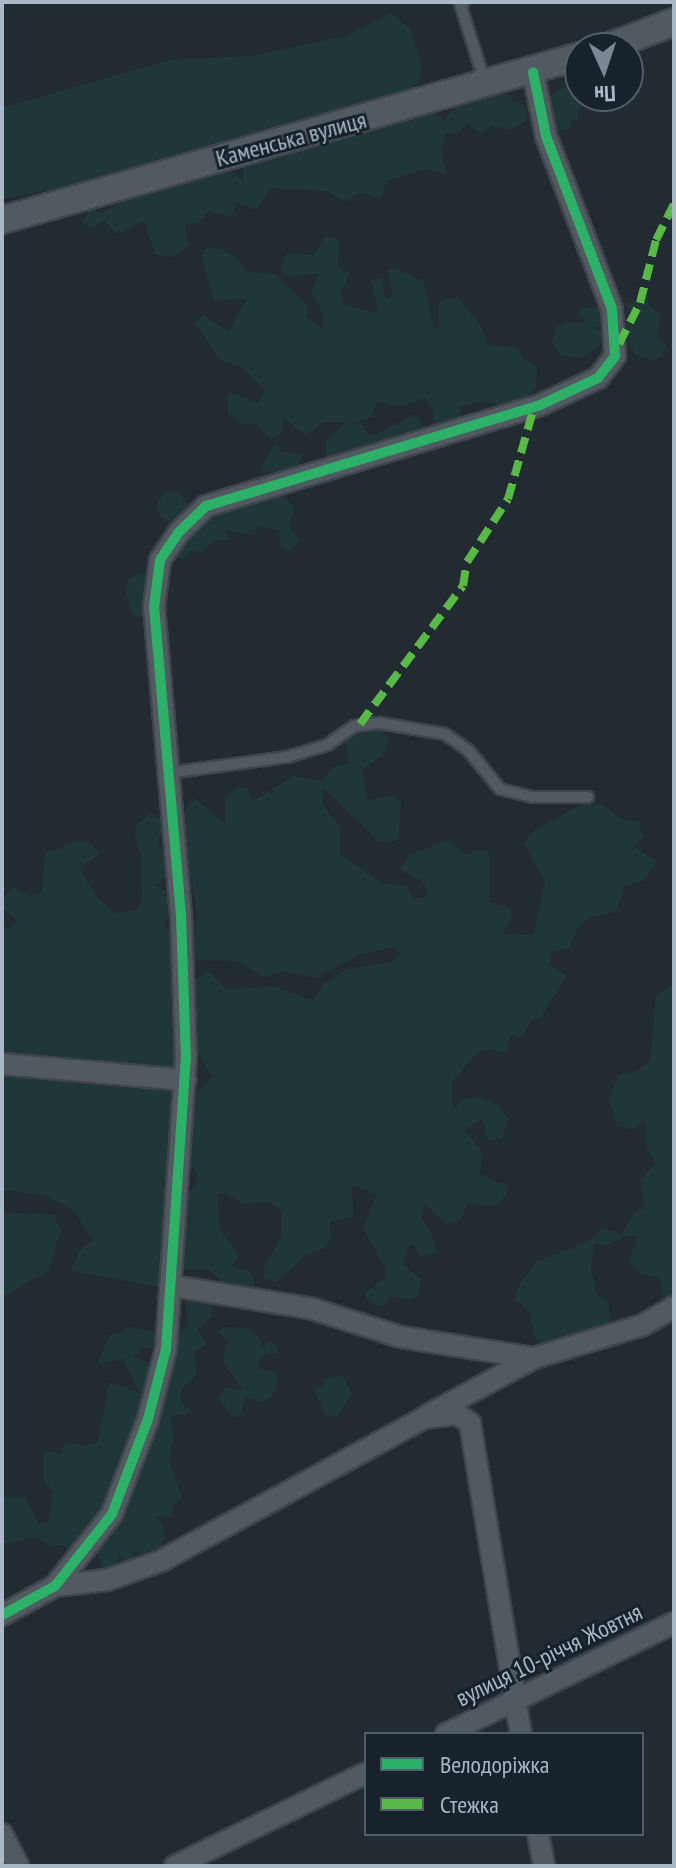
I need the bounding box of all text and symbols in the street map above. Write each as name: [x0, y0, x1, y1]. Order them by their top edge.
north arrow: [564, 32, 644, 112]
text: Пн: [594, 79, 617, 109]
street label: Каменська вулиця: [213, 105, 369, 173]
street label: вулиця 10-річчя Жовтня: [451, 1597, 647, 1713]
legend: [364, 1732, 644, 1836]
text: Велодоріжка: [440, 1749, 549, 1780]
text: Стежка: [440, 1789, 499, 1820]

